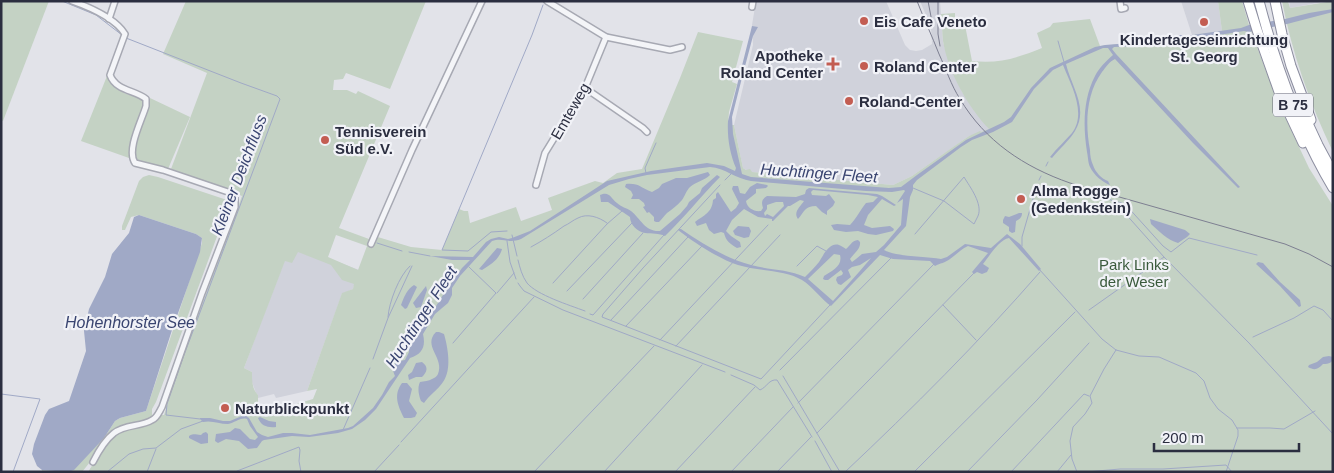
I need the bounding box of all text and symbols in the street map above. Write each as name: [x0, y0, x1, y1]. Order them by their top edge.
place label: Eis Cafe Veneto: [874, 13, 987, 30]
marker: Eis Cafe Veneto: [858, 15, 870, 27]
marker: Kindertageseinrichtung St. Georg: [1198, 16, 1210, 28]
place label: Kindertageseinrichtung St. Georg: [1120, 31, 1288, 65]
place label: Apotheke Roland Center: [720, 47, 823, 81]
marker: Apotheke Roland Center: [827, 58, 839, 70]
place label: Roland Center: [874, 58, 977, 75]
marker: Roland Center: [858, 60, 870, 72]
street label: Emteweg: [547, 80, 593, 142]
place label: Roland-Center: [859, 93, 963, 110]
road number: B 75: [1273, 94, 1313, 116]
marker: Roland-Center: [843, 95, 855, 107]
water label: Kleiner Deichfluss: [208, 112, 270, 238]
place label: Tennisverein Süd e.V.: [335, 123, 426, 157]
marker: Tennisverein Süd e.V.: [319, 134, 331, 146]
water label: Huchtinger Fleet: [760, 160, 879, 186]
place label: Alma Rogge (Gedenkstein): [1031, 182, 1131, 216]
marker: Alma Rogge (Gedenkstein): [1015, 193, 1027, 205]
park label: Park Links der Weser: [1099, 256, 1169, 290]
water label: Huchtinger Fleet: [382, 263, 460, 371]
water label: Hohenhorster See: [65, 314, 195, 331]
place label: Naturblickpunkt: [235, 400, 349, 417]
marker: Naturblickpunkt: [219, 402, 231, 414]
scale bar: [1154, 420, 1299, 452]
text: 200 m: [1162, 429, 1204, 446]

